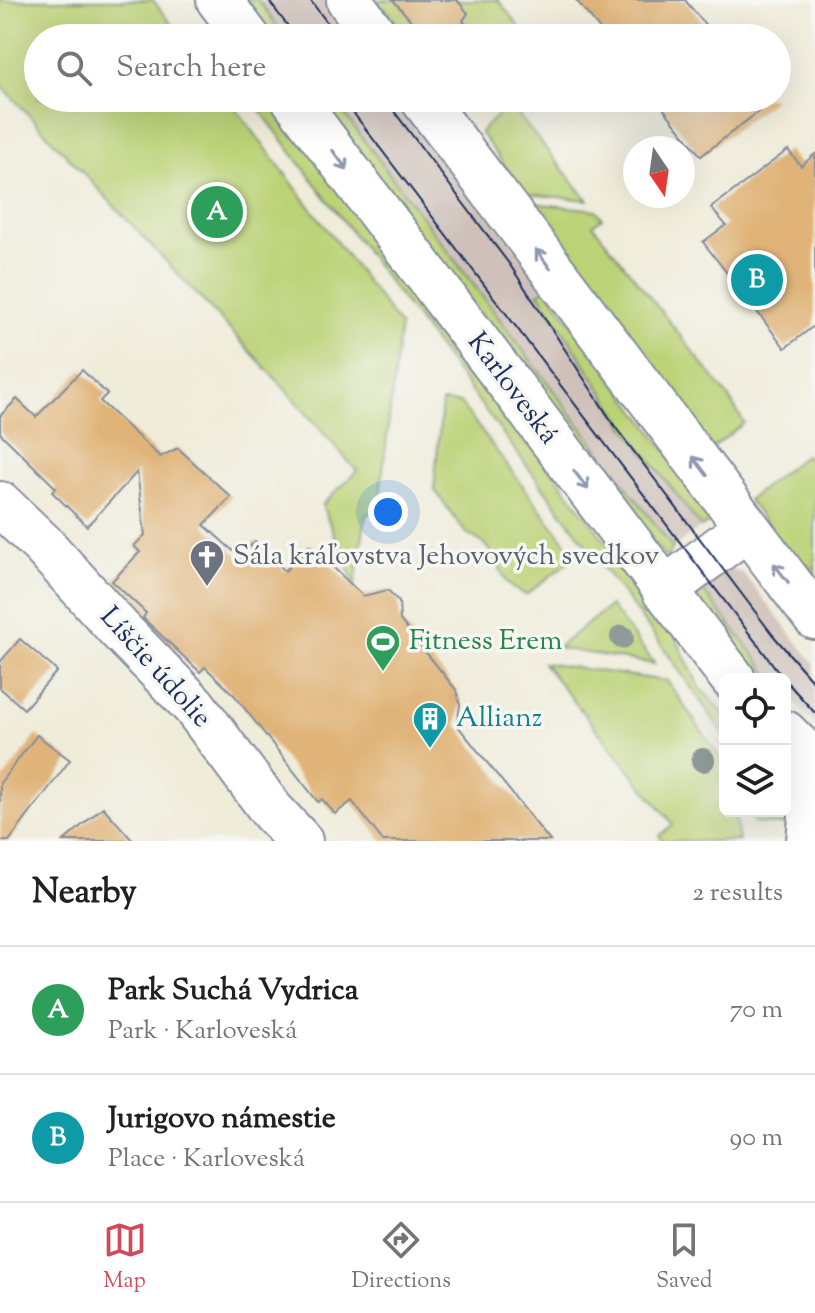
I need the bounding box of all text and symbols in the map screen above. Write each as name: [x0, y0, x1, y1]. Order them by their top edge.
search box: [24, 24, 791, 112]
icon: search: [52, 46, 96, 90]
text: Search here: [116, 47, 266, 90]
north arrow: [623, 136, 695, 208]
one-way arrow: [331, 149, 348, 170]
pin: A: [191, 182, 243, 242]
one-way arrow: [535, 248, 552, 270]
pin: B: [731, 250, 783, 310]
street label: Karloveská: [457, 325, 568, 454]
one-way arrow: [691, 456, 708, 477]
one-way arrow: [572, 468, 589, 490]
your location: [368, 492, 408, 532]
place label: Sála kráľovstva Jehovových svedkov: [233, 537, 659, 577]
church icon: Sála kráľovstva Jehovových svedkov: [188, 538, 226, 588]
one-way arrow: [772, 563, 789, 584]
street label: Líščie údolie: [90, 599, 220, 737]
place label: Fitness Erem: [409, 622, 562, 662]
sports icon: Fitness Erem: [364, 623, 402, 673]
map controls: [719, 673, 791, 817]
button: locate: [719, 673, 791, 745]
place label: Allianz: [456, 699, 542, 739]
building icon: Allianz: [411, 700, 449, 750]
button: layers: [719, 745, 791, 817]
text: Nearby: [32, 869, 137, 918]
text: 2 results: [692, 875, 783, 912]
text: Park Suchá Vydrica: [108, 970, 359, 1013]
text: A: [47, 992, 69, 1029]
text: 70 m: [730, 992, 783, 1029]
text: Park · Karloveská: [108, 1013, 297, 1050]
text: Jurigovo námestie: [108, 1098, 336, 1141]
text: B: [50, 1120, 66, 1157]
text: 90 m: [730, 1120, 783, 1157]
text: Place · Karloveská: [108, 1141, 305, 1178]
tab: Map: [103, 1218, 147, 1298]
tab: Directions: [352, 1218, 451, 1298]
tab: Saved: [656, 1218, 712, 1298]

